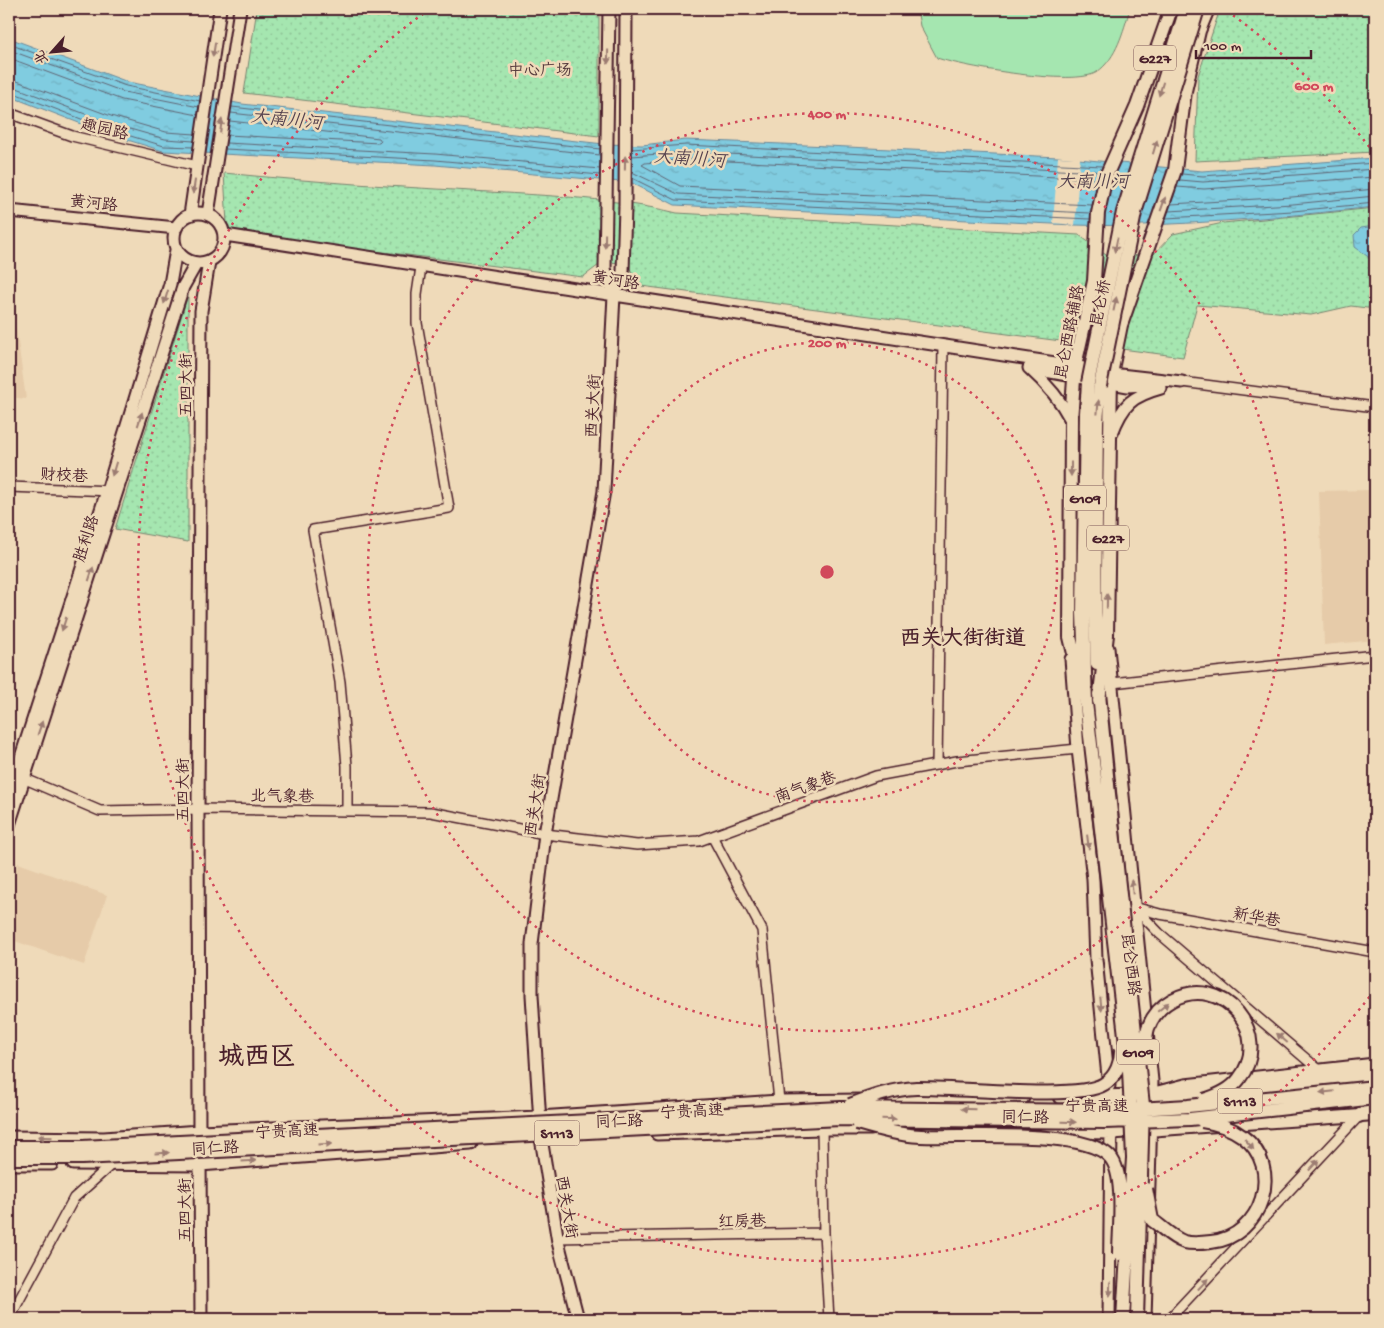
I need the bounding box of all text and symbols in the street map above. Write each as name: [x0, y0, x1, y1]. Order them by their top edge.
north arrow: [28, 28, 78, 78]
scale bar: [1196, 28, 1312, 60]
text: 100 m: [1203, 38, 1242, 56]
one-way arrow: [209, 42, 217, 58]
road number: G227: [1134, 46, 1176, 70]
text: 北: [32, 47, 53, 67]
one-way arrow: [604, 50, 612, 66]
park label: 中心广场: [508, 61, 572, 82]
text: 600 m: [1295, 78, 1334, 96]
one-way arrow: [1157, 81, 1164, 96]
water label: 大南川河: [250, 106, 327, 136]
text: 400 m: [807, 106, 847, 124]
street label: 趣园路: [79, 115, 130, 146]
one-way arrow: [217, 118, 225, 134]
one-way arrow: [1152, 139, 1160, 154]
water label: 大南川河: [653, 147, 730, 174]
one-way arrow: [621, 155, 629, 171]
water label: 大南川河: [1057, 172, 1132, 194]
one-way arrow: [190, 180, 198, 196]
street label: 黄河路: [69, 192, 119, 217]
one-way arrow: [1159, 196, 1167, 211]
one-way arrow: [601, 233, 609, 249]
one-way arrow: [1112, 237, 1120, 252]
street label: 黄河路: [590, 267, 641, 296]
street label: 昆仑桥: [1087, 278, 1116, 329]
street label: 昆仑西路辅路: [1051, 283, 1090, 382]
one-way arrow: [162, 290, 170, 305]
one-way arrow: [1112, 296, 1120, 312]
text: 200 m: [808, 335, 847, 353]
street label: 五四大街: [178, 353, 198, 417]
street label: 西关大街: [582, 374, 607, 439]
one-way arrow: [1094, 399, 1102, 415]
one-way arrow: [137, 412, 145, 427]
one-way arrow: [1067, 461, 1075, 477]
one-way arrow: [109, 462, 117, 477]
street label: 财校巷: [39, 465, 88, 488]
road number: G109: [1064, 486, 1106, 510]
street label: 胜利路: [70, 513, 105, 565]
road number: G227: [1087, 526, 1129, 550]
centre of rings: [818, 563, 836, 581]
one-way arrow: [87, 566, 95, 581]
one-way arrow: [1103, 592, 1111, 608]
one-way arrow: [60, 617, 68, 632]
district label: 西关大街街道: [900, 626, 1026, 653]
one-way arrow: [37, 721, 44, 736]
street label: 五四大街: [175, 758, 195, 822]
street label: 南气象巷: [772, 768, 840, 809]
street label: 西关大街: [521, 772, 552, 839]
street label: 北气象巷: [250, 786, 314, 809]
one-way arrow: [1084, 835, 1092, 851]
one-way arrow: [1128, 878, 1136, 894]
street label: 新华巷: [1231, 904, 1282, 933]
street label: 昆仑西路: [1115, 931, 1144, 997]
one-way arrow: [1097, 997, 1105, 1013]
one-way arrow: [1156, 1002, 1169, 1013]
one-way arrow: [1276, 1033, 1289, 1044]
road number: G109: [1117, 1040, 1159, 1064]
district label: 城西区: [218, 1042, 296, 1075]
road number: S1113: [1218, 1088, 1262, 1114]
one-way arrow: [1318, 1088, 1334, 1096]
street label: 宁贵高速: [1065, 1097, 1129, 1118]
street label: 宁贵高速: [660, 1100, 725, 1125]
one-way arrow: [960, 1105, 976, 1113]
street label: 同仁路: [1001, 1108, 1049, 1129]
street label: 同仁路: [595, 1111, 643, 1134]
one-way arrow: [881, 1115, 897, 1123]
one-way arrow: [1061, 1118, 1077, 1126]
street label: 宁贵高速: [255, 1120, 320, 1145]
road number: S1113: [534, 1120, 580, 1146]
one-way arrow: [37, 1133, 53, 1141]
one-way arrow: [1243, 1137, 1255, 1149]
street label: 同仁路: [191, 1138, 240, 1161]
one-way arrow: [317, 1140, 333, 1148]
one-way arrow: [155, 1149, 171, 1157]
one-way arrow: [241, 1157, 257, 1165]
one-way arrow: [1308, 1159, 1320, 1171]
street label: 西关大街: [550, 1174, 581, 1241]
street label: 五四大街: [177, 1178, 197, 1242]
street label: 红房巷: [718, 1212, 766, 1233]
one-way arrow: [1197, 1278, 1209, 1290]
one-way arrow: [1105, 1281, 1113, 1297]

